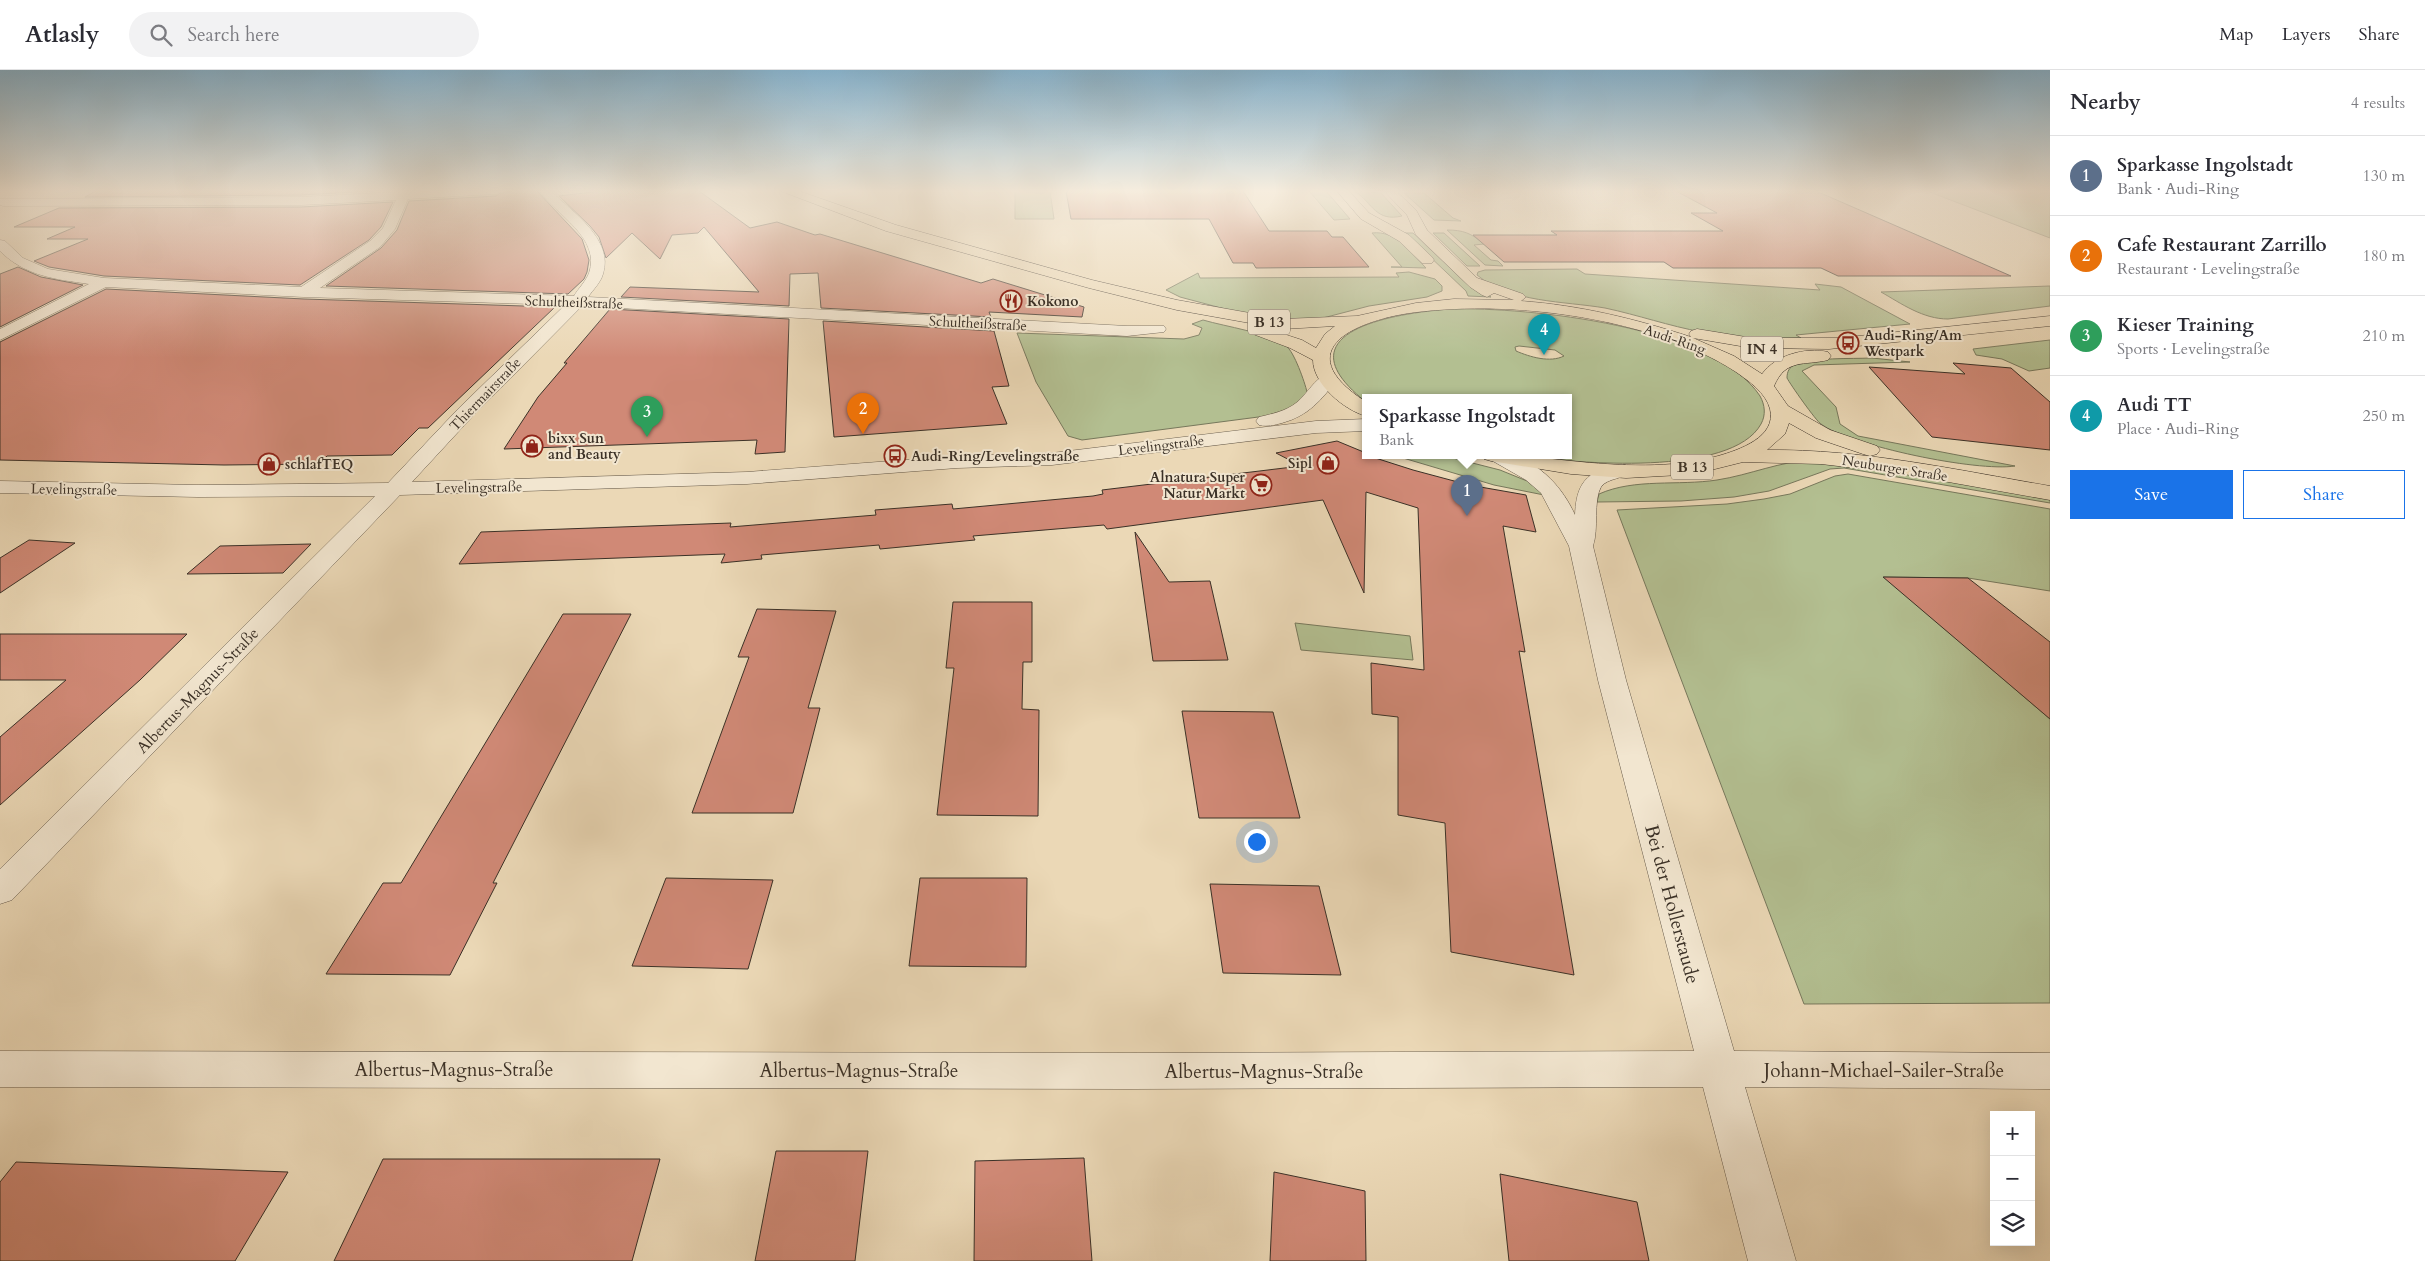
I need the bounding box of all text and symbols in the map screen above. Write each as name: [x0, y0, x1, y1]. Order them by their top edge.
search box: [129, 12, 479, 57]
text: Atlasly: [25, 18, 99, 51]
icon: search: [147, 21, 175, 49]
text: Search here: [187, 22, 280, 48]
text: Map: [2219, 22, 2254, 47]
text: Layers: [2282, 22, 2331, 47]
text: Share: [2359, 22, 2400, 47]
text: Nearby: [2070, 88, 2141, 117]
text: 4 results: [2351, 92, 2405, 114]
text: Sparkasse Ingolstadt: [2117, 152, 2293, 178]
text: 1: [2082, 165, 2090, 187]
text: 130 m: [2363, 165, 2405, 187]
text: Bank · Audi-Ring: [2117, 178, 2239, 200]
text: Cafe Restaurant Zarrillo: [2117, 232, 2327, 258]
text: 2: [2082, 245, 2090, 267]
text: 180 m: [2363, 245, 2405, 267]
text: Restaurant · Levelingstraße: [2117, 258, 2300, 280]
restaurant icon: Kokono: [999, 289, 1023, 313]
street label: Schultheißstraße: [525, 291, 623, 314]
place label: Kokono: [1027, 292, 1078, 311]
road number: B 13: [1248, 310, 1290, 334]
street label: Schultheißstraße: [929, 311, 1027, 336]
text: Kieser Training: [2117, 312, 2254, 338]
pin: 4: [1528, 314, 1560, 355]
street label: Audi-Ring: [1641, 320, 1709, 359]
text: 3: [2082, 325, 2090, 347]
text: 210 m: [2363, 325, 2405, 347]
place label: Audi-Ring/Am Westpark: [1863, 326, 1962, 361]
bus stop icon: Audi-Ring/Am Westpark: [1836, 331, 1860, 355]
road number: IN 4: [1741, 336, 1783, 362]
text: Sports · Levelingstraße: [2117, 338, 2270, 360]
street label: Thiermairstraße: [445, 353, 525, 435]
text: Audi TT: [2117, 392, 2192, 418]
pin: 2: [847, 393, 879, 434]
popup: [1362, 394, 1572, 459]
pin: 3: [631, 396, 663, 437]
text: Sparkasse Ingolstadt: [1379, 403, 1555, 429]
text: 4: [2082, 405, 2090, 427]
text: 250 m: [2363, 405, 2405, 427]
text: Place · Audi-Ring: [2117, 418, 2239, 440]
place label: bixx Sun and Beauty: [548, 429, 621, 464]
text: Bank: [1379, 429, 1414, 451]
street label: Levelingstraße: [1117, 431, 1205, 460]
shop icon: bixx Sun and Beauty: [520, 434, 544, 458]
bus stop icon: Audi-Ring/Levelingstraße: [883, 444, 907, 468]
place label: Audi-Ring/Levelingstraße: [911, 447, 1080, 466]
shop icon: Sipl: [1316, 451, 1340, 475]
street label: Neuburger Straße: [1841, 451, 1949, 486]
shop icon: schlafTEQ: [257, 452, 281, 476]
place label: Sipl: [1288, 454, 1312, 473]
road number: B 13: [1671, 454, 1713, 480]
place label: schlafTEQ: [285, 455, 354, 474]
place label: Alnatura Super Natur Markt: [1150, 468, 1245, 503]
button: Save: [2070, 470, 2233, 519]
button: Share: [2243, 470, 2405, 519]
supermarket icon: Alnatura Super Natur Markt: [1249, 473, 1273, 497]
pin: 1: [1451, 475, 1483, 516]
street label: Levelingstraße: [436, 477, 522, 498]
street label: Levelingstraße: [31, 479, 117, 500]
street label: Albertus-Magnus-Straße: [132, 623, 264, 759]
street label: Bei der Hollerstaude: [1638, 822, 1706, 987]
your location: [1244, 829, 1270, 855]
street label: Albertus-Magnus-Straße: [355, 1057, 553, 1083]
street label: Albertus-Magnus-Straße: [760, 1058, 958, 1084]
street label: Johann-Michael-Sailer-Straße: [1761, 1058, 2004, 1084]
street label: Albertus-Magnus-Straße: [1165, 1059, 1363, 1085]
map controls: [1990, 1111, 2035, 1246]
button: +: [1990, 1111, 2035, 1156]
button: −: [1990, 1156, 2035, 1201]
button: layers: [1990, 1201, 2035, 1246]

